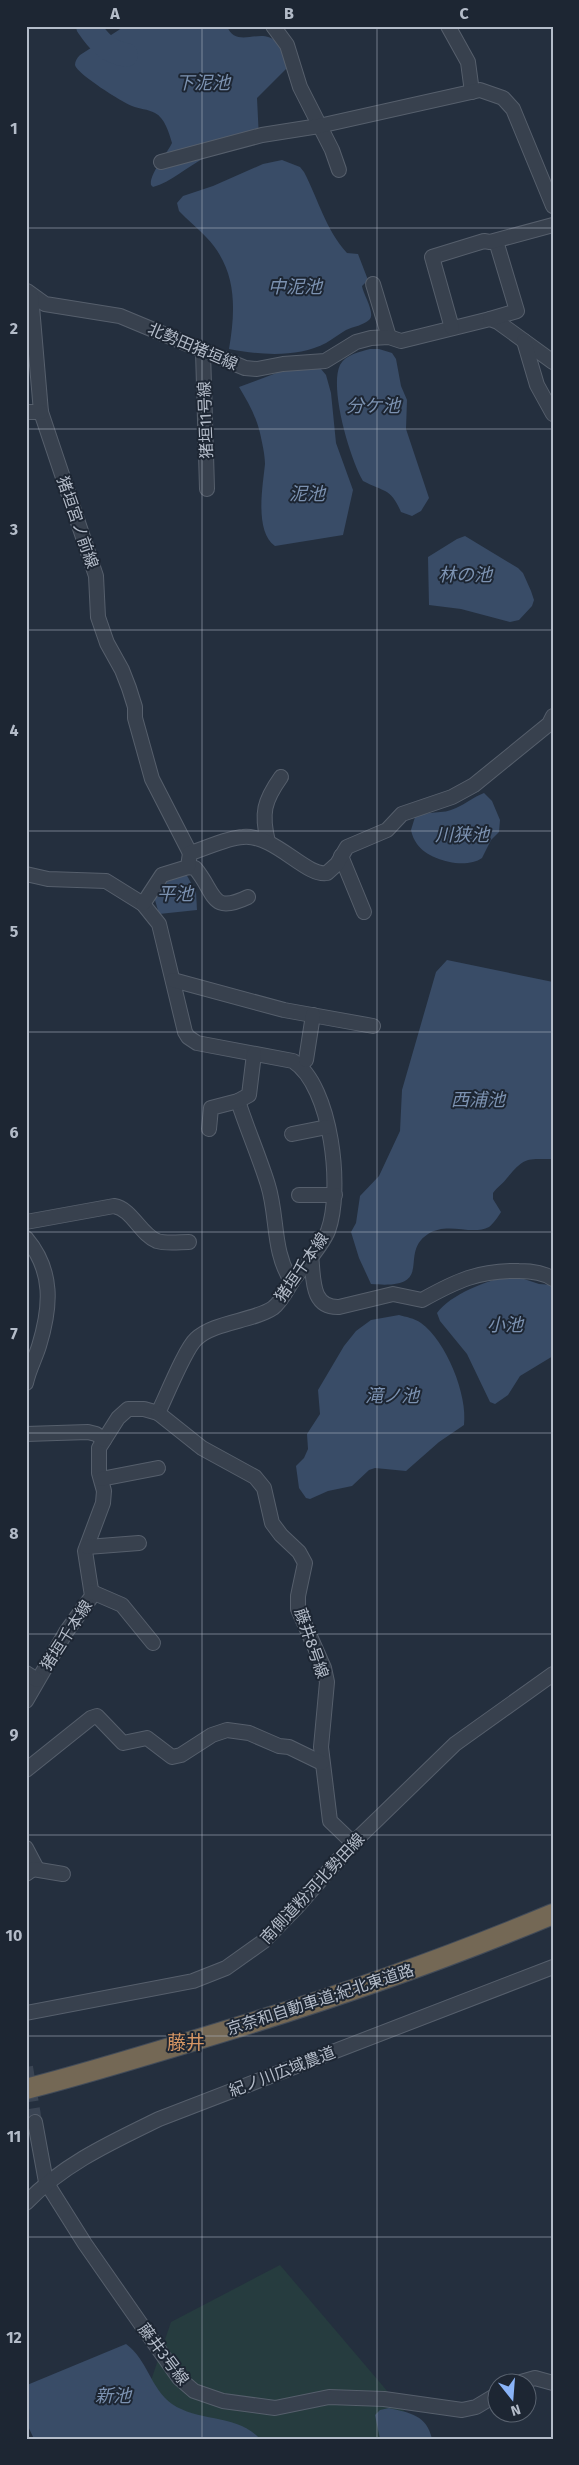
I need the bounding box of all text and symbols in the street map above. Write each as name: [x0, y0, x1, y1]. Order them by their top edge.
text: A: [109, 4, 120, 23]
text: B: [284, 4, 294, 23]
text: C: [459, 4, 469, 23]
water label: 下泥池: [176, 72, 232, 94]
text: 1: [10, 119, 18, 138]
water label: 中泥池: [268, 276, 324, 298]
text: 2: [10, 319, 18, 338]
street label: 北勢田猪垣線: [145, 319, 241, 374]
street label: 猪垣11号線: [195, 381, 216, 459]
water label: 分ケ池: [346, 395, 402, 417]
street label: 猪垣宮ノ前線: [53, 474, 102, 571]
water label: 泥池: [289, 483, 327, 505]
text: 3: [9, 520, 18, 539]
water label: 林の池: [438, 564, 494, 586]
text: 4: [9, 721, 19, 740]
water label: 川狭池: [435, 824, 491, 846]
water label: 平池: [157, 883, 195, 905]
text: 5: [10, 922, 19, 941]
water label: 西浦池: [451, 1089, 507, 1111]
text: 6: [9, 1123, 19, 1142]
street label: 猪垣千本線: [271, 1229, 332, 1306]
water label: 小池: [487, 1314, 525, 1336]
text: 7: [10, 1324, 18, 1343]
water label: 滝ノ池: [365, 1385, 421, 1407]
text: 8: [9, 1524, 19, 1543]
street label: 猪垣千本線: [37, 1597, 96, 1674]
street label: 藤井8号線: [291, 1606, 332, 1681]
text: 9: [10, 1725, 19, 1744]
street label: 南側道粉河北勢田線: [256, 1829, 368, 1947]
text: 10: [6, 1926, 22, 1945]
street label: 京奈和自動車道;紀北東道路: [224, 1960, 416, 2039]
district label: 藤井: [167, 2031, 205, 2054]
street label: 紀ノ川広域農道: [226, 2043, 338, 2100]
text: 11: [7, 2127, 21, 2146]
street label: 藤井3号線: [134, 2320, 193, 2389]
text: 12: [6, 2328, 22, 2347]
north arrow: [486, 2372, 536, 2422]
water label: 新池: [95, 2385, 133, 2407]
text: N: [509, 2400, 523, 2419]

